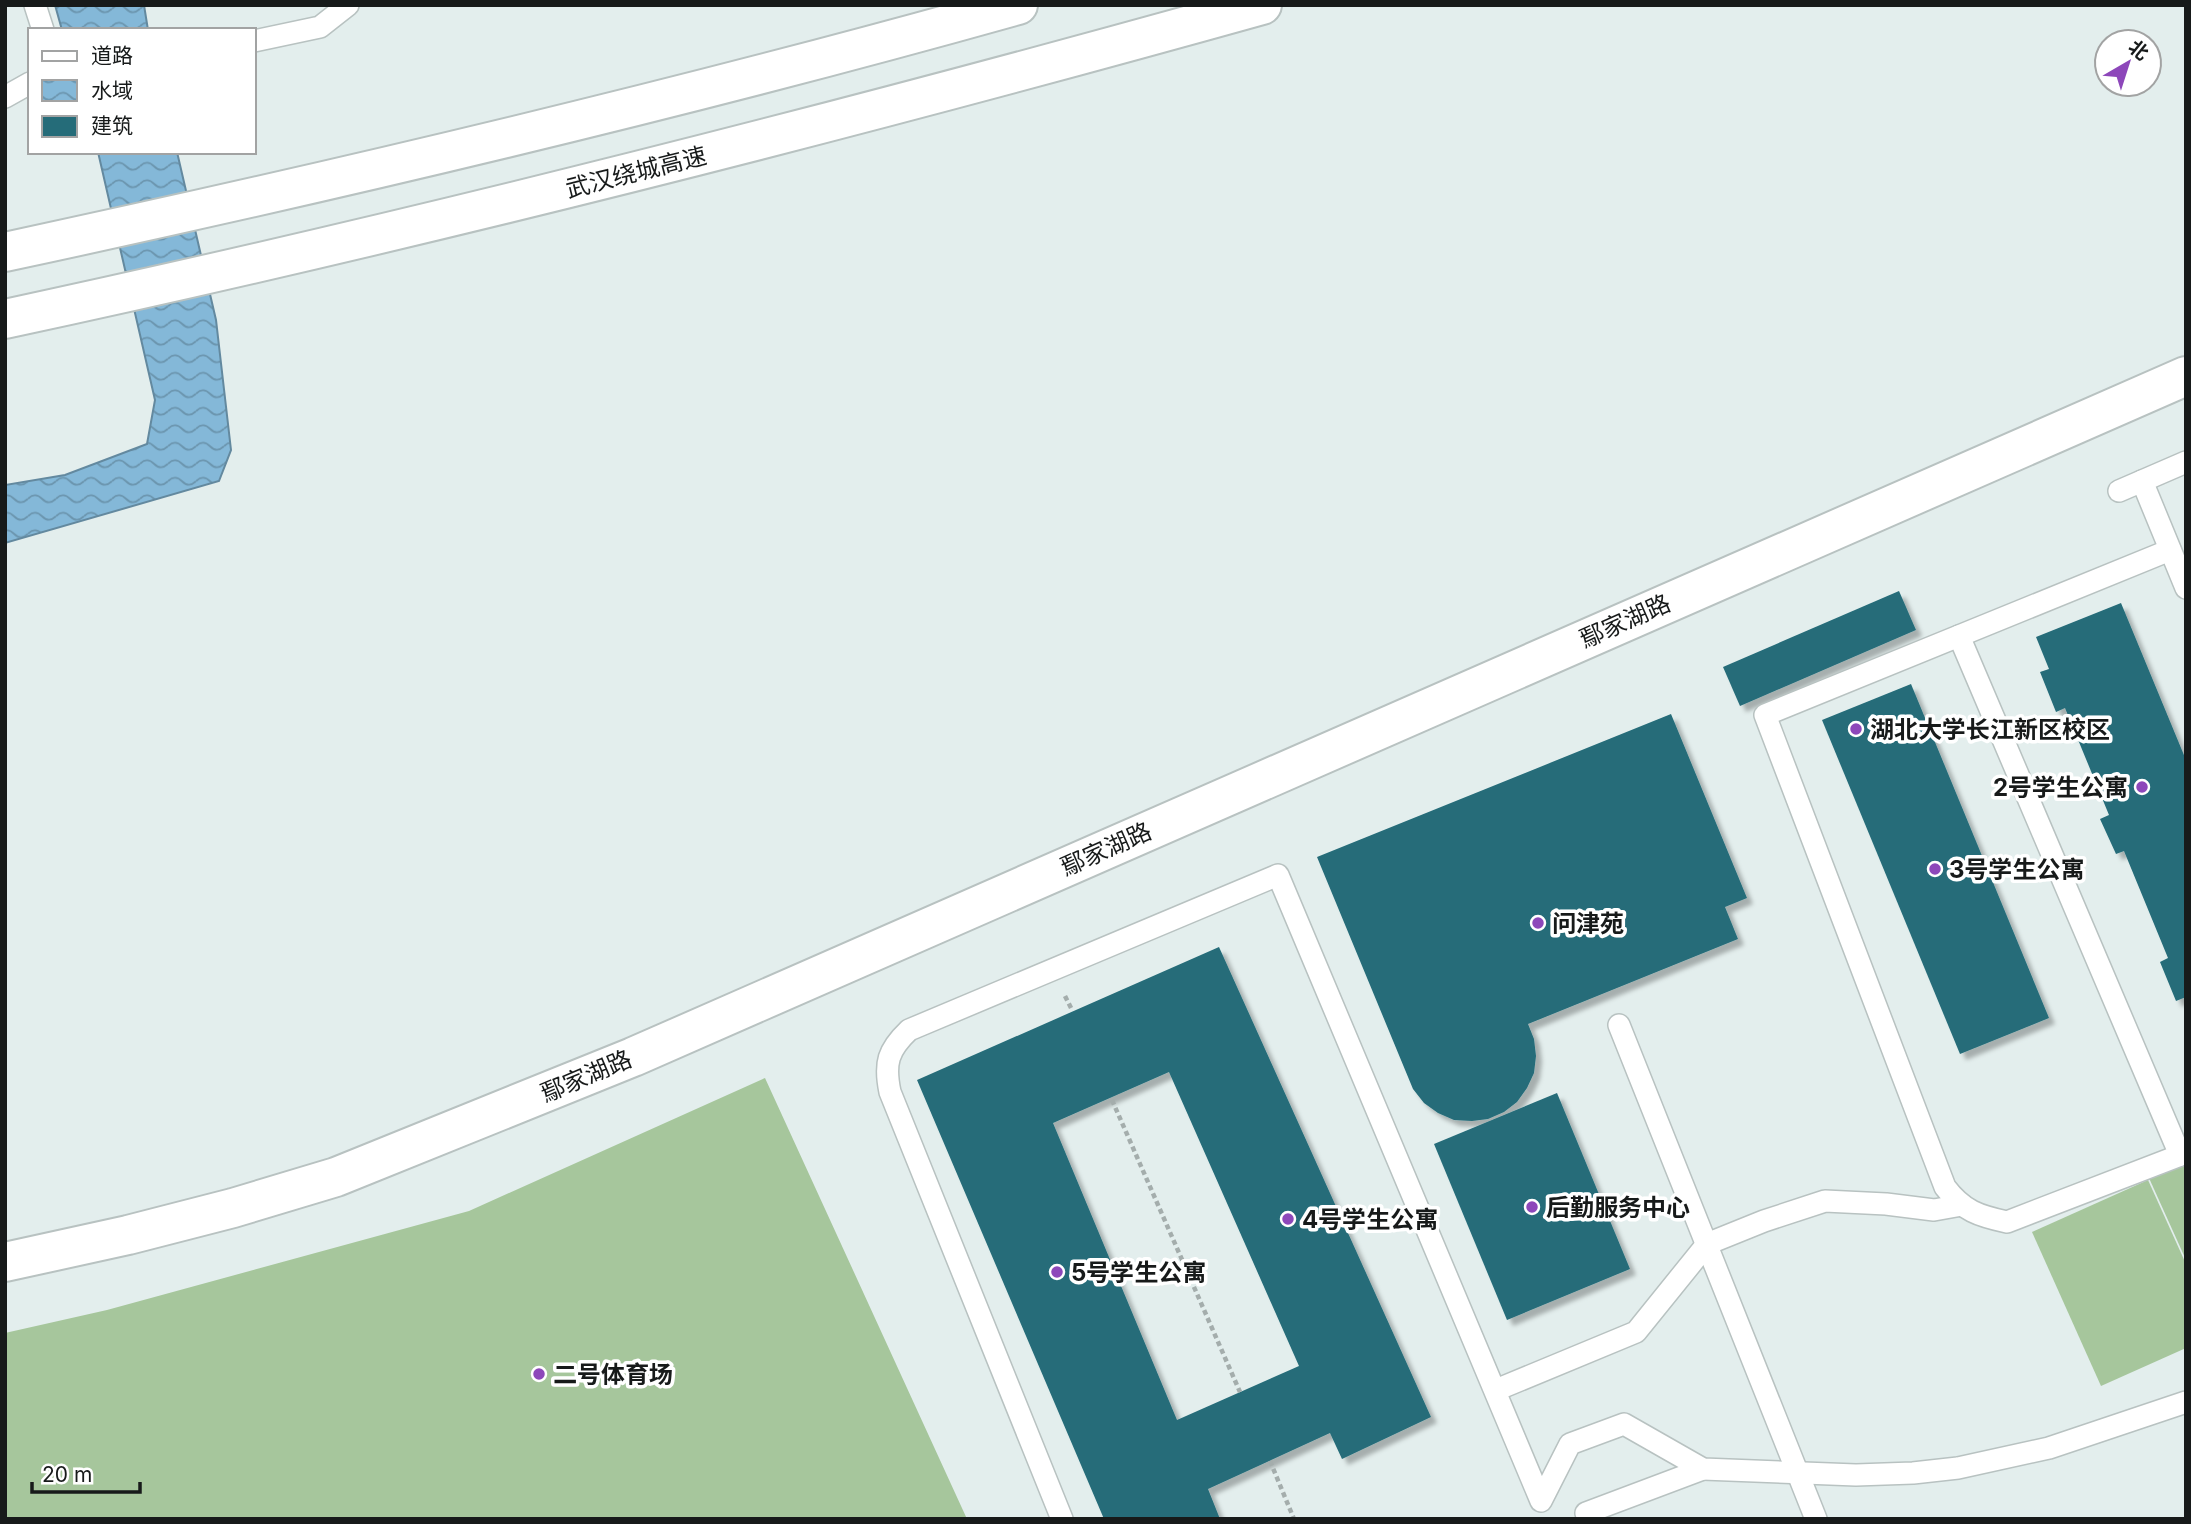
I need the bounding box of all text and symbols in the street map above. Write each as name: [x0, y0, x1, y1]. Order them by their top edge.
legend: [28, 28, 256, 154]
north arrow: [2093, 28, 2163, 98]
text: 北: [2124, 35, 2153, 65]
text: 道路: [91, 43, 133, 68]
text: 水域: [91, 78, 133, 103]
text: 建筑: [91, 113, 133, 138]
street label: 武汉绕城高速: [563, 141, 709, 203]
street label: 鄢家湖路: [1575, 588, 1675, 654]
place label: 湖北大学长江新区校区: [1870, 715, 2110, 744]
marker: 湖北大学长江新区校区: [1848, 721, 1864, 737]
place label: 2号学生公寓: [1993, 773, 2128, 802]
marker: 2号学生公寓: [2134, 779, 2150, 795]
street label: 鄢家湖路: [1056, 816, 1156, 882]
place label: 3号学生公寓: [1949, 855, 2085, 884]
marker: 3号学生公寓: [1927, 861, 1943, 877]
place label: 问津苑: [1552, 909, 1624, 938]
marker: 问津苑: [1530, 915, 1546, 931]
street label: 鄢家湖路: [536, 1044, 636, 1108]
place label: 后勤服务中心: [1546, 1193, 1690, 1222]
marker: 后勤服务中心: [1524, 1199, 1540, 1215]
place label: 4号学生公寓: [1302, 1205, 1438, 1234]
marker: 4号学生公寓: [1280, 1211, 1296, 1227]
place label: 5号学生公寓: [1071, 1258, 1206, 1287]
marker: 5号学生公寓: [1049, 1264, 1065, 1280]
place label: 二号体育场: [553, 1360, 673, 1389]
marker: 二号体育场: [531, 1366, 547, 1382]
scale bar: [32, 1450, 140, 1494]
text: 20 m: [42, 1462, 92, 1487]

